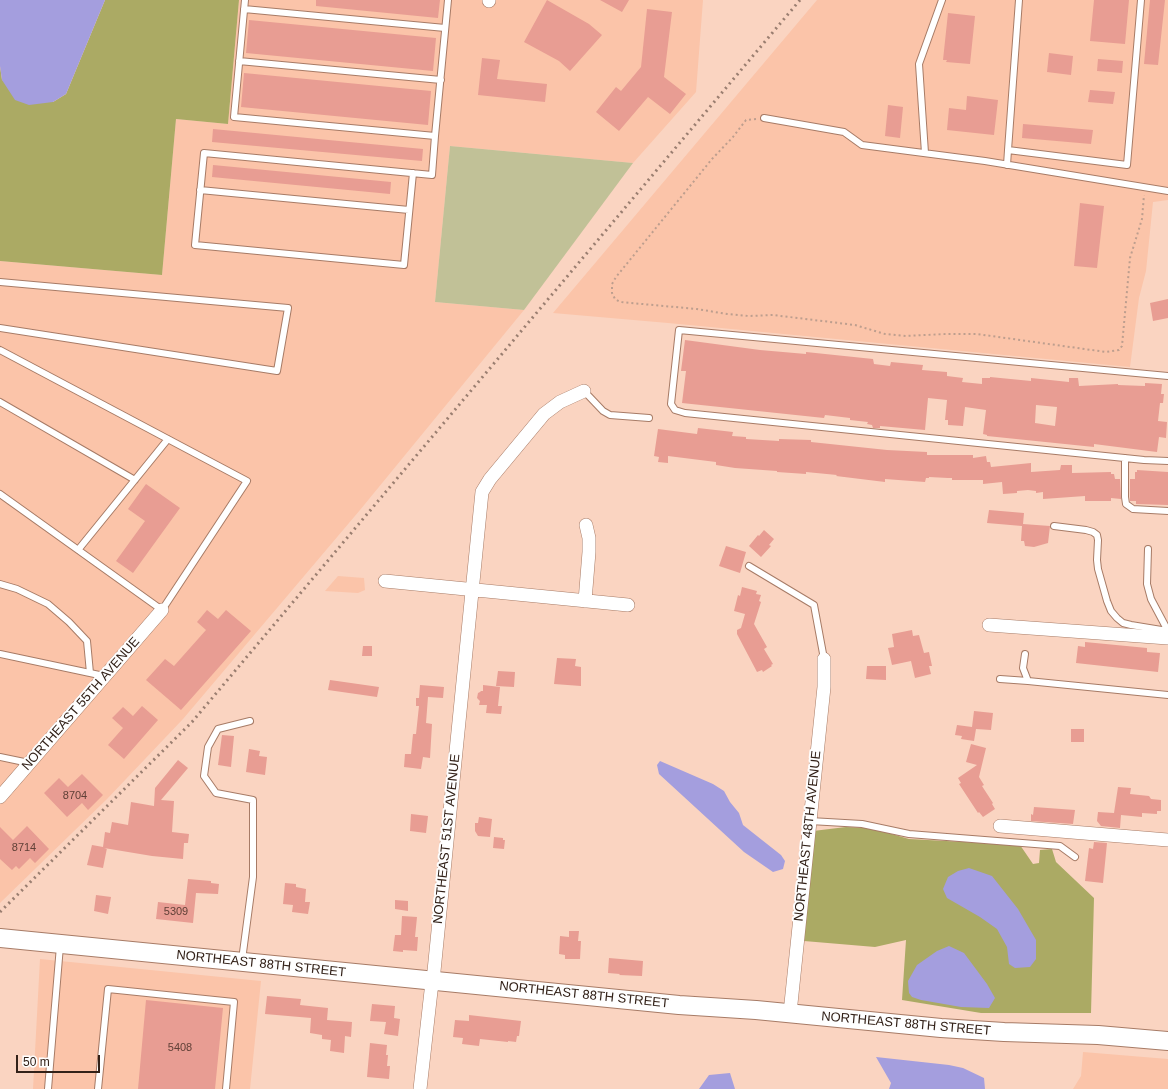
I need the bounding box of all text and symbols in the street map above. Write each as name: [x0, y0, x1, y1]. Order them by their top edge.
street label: NORTHEAST 55TH AVENUE: [19, 634, 143, 774]
street label: NORTHEAST 48TH AVENUE: [791, 750, 825, 922]
street label: NORTHEAST 51ST AVENUE: [430, 753, 464, 925]
house number: 8704: [63, 789, 87, 803]
house number: 8714: [12, 841, 36, 855]
house number: 5309: [164, 905, 188, 919]
street label: NORTHEAST 88TH STREET: [176, 947, 346, 981]
street label: NORTHEAST 88TH STREET: [499, 978, 669, 1012]
street label: NORTHEAST 88TH STREET: [821, 1009, 991, 1039]
house number: 5408: [168, 1041, 192, 1055]
scale bar: [18, 1047, 102, 1073]
text: 50 m: [23, 1055, 50, 1069]

